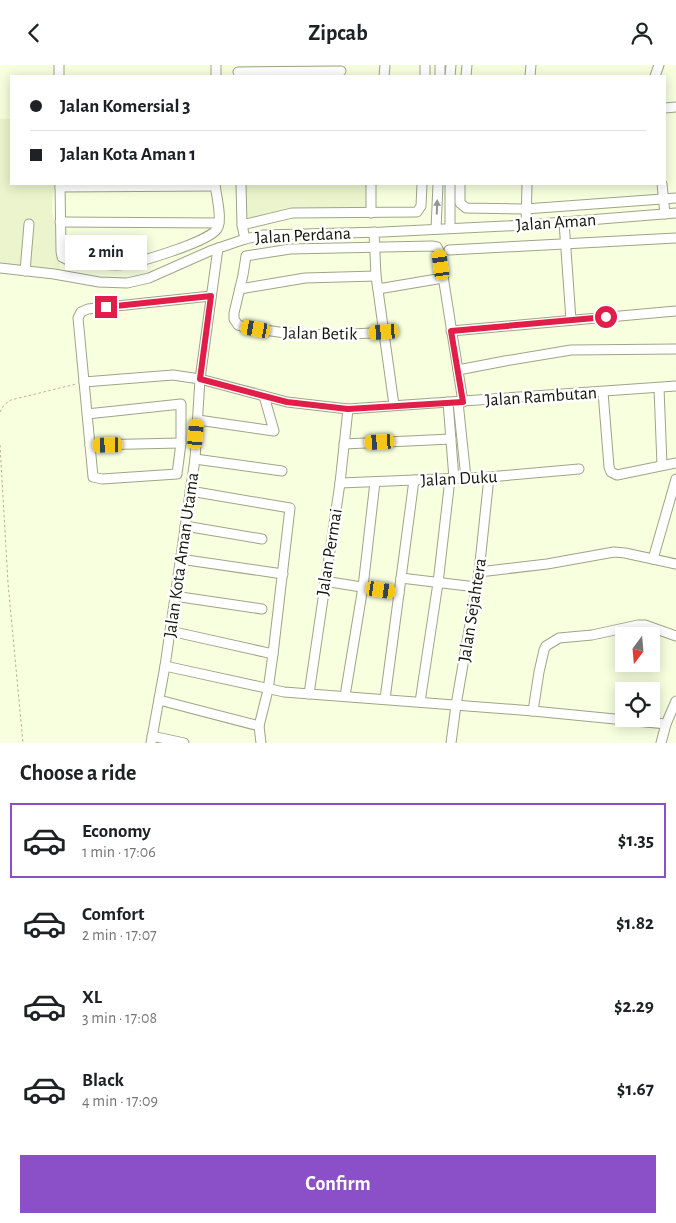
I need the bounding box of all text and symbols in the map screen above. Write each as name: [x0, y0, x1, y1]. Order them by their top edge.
icon: back: [20, 19, 48, 47]
icon: person: [628, 19, 656, 47]
text: Zipcab: [308, 22, 368, 44]
text: Jalan Komersial 3: [60, 97, 190, 116]
text: Jalan Kota Aman 1: [60, 145, 196, 164]
one-way arrow: [433, 198, 441, 214]
street label: Jalan Aman: [515, 211, 597, 235]
street label: Jalan Perdana: [255, 224, 352, 248]
callout: 2 min: [65, 235, 147, 269]
text: 2 min: [88, 244, 124, 260]
car: [431, 249, 450, 281]
route end: [95, 296, 117, 318]
route start: [595, 306, 617, 328]
car: [239, 319, 272, 339]
car: [368, 323, 399, 341]
street label: Jalan Betik: [283, 324, 358, 344]
street label: Jalan Rambutan: [485, 384, 598, 410]
car: [187, 418, 204, 450]
car: [364, 434, 395, 450]
car: [92, 437, 123, 453]
street label: Jalan Duku: [420, 468, 498, 490]
street label: Jalan Kota Aman Utama: [161, 471, 202, 639]
street label: Jalan Permai: [314, 507, 346, 597]
street label: Jalan Sejahtera: [456, 557, 490, 663]
car: [365, 580, 396, 600]
north arrow: [615, 627, 660, 673]
map controls: [615, 627, 660, 727]
button: locate: [615, 682, 660, 727]
text: Choose a ride: [20, 762, 136, 784]
icon: car: [22, 818, 67, 863]
text: Economy: [82, 822, 151, 841]
text: $1.35: [618, 831, 654, 850]
text: 1 min · 17:06: [82, 844, 156, 860]
icon: car: [22, 901, 67, 946]
text: Comfort: [82, 905, 144, 924]
text: $1.82: [616, 914, 654, 933]
text: 2 min · 17:07: [82, 927, 157, 943]
icon: car: [22, 984, 67, 1029]
text: XL: [82, 988, 102, 1007]
text: $2.29: [614, 997, 654, 1016]
text: 3 min · 17:08: [82, 1010, 157, 1026]
icon: car: [22, 1067, 67, 1112]
text: Black: [82, 1071, 124, 1090]
text: $1.67: [617, 1080, 654, 1099]
text: 4 min · 17:09: [82, 1093, 158, 1109]
button: Confirm: [20, 1155, 656, 1213]

